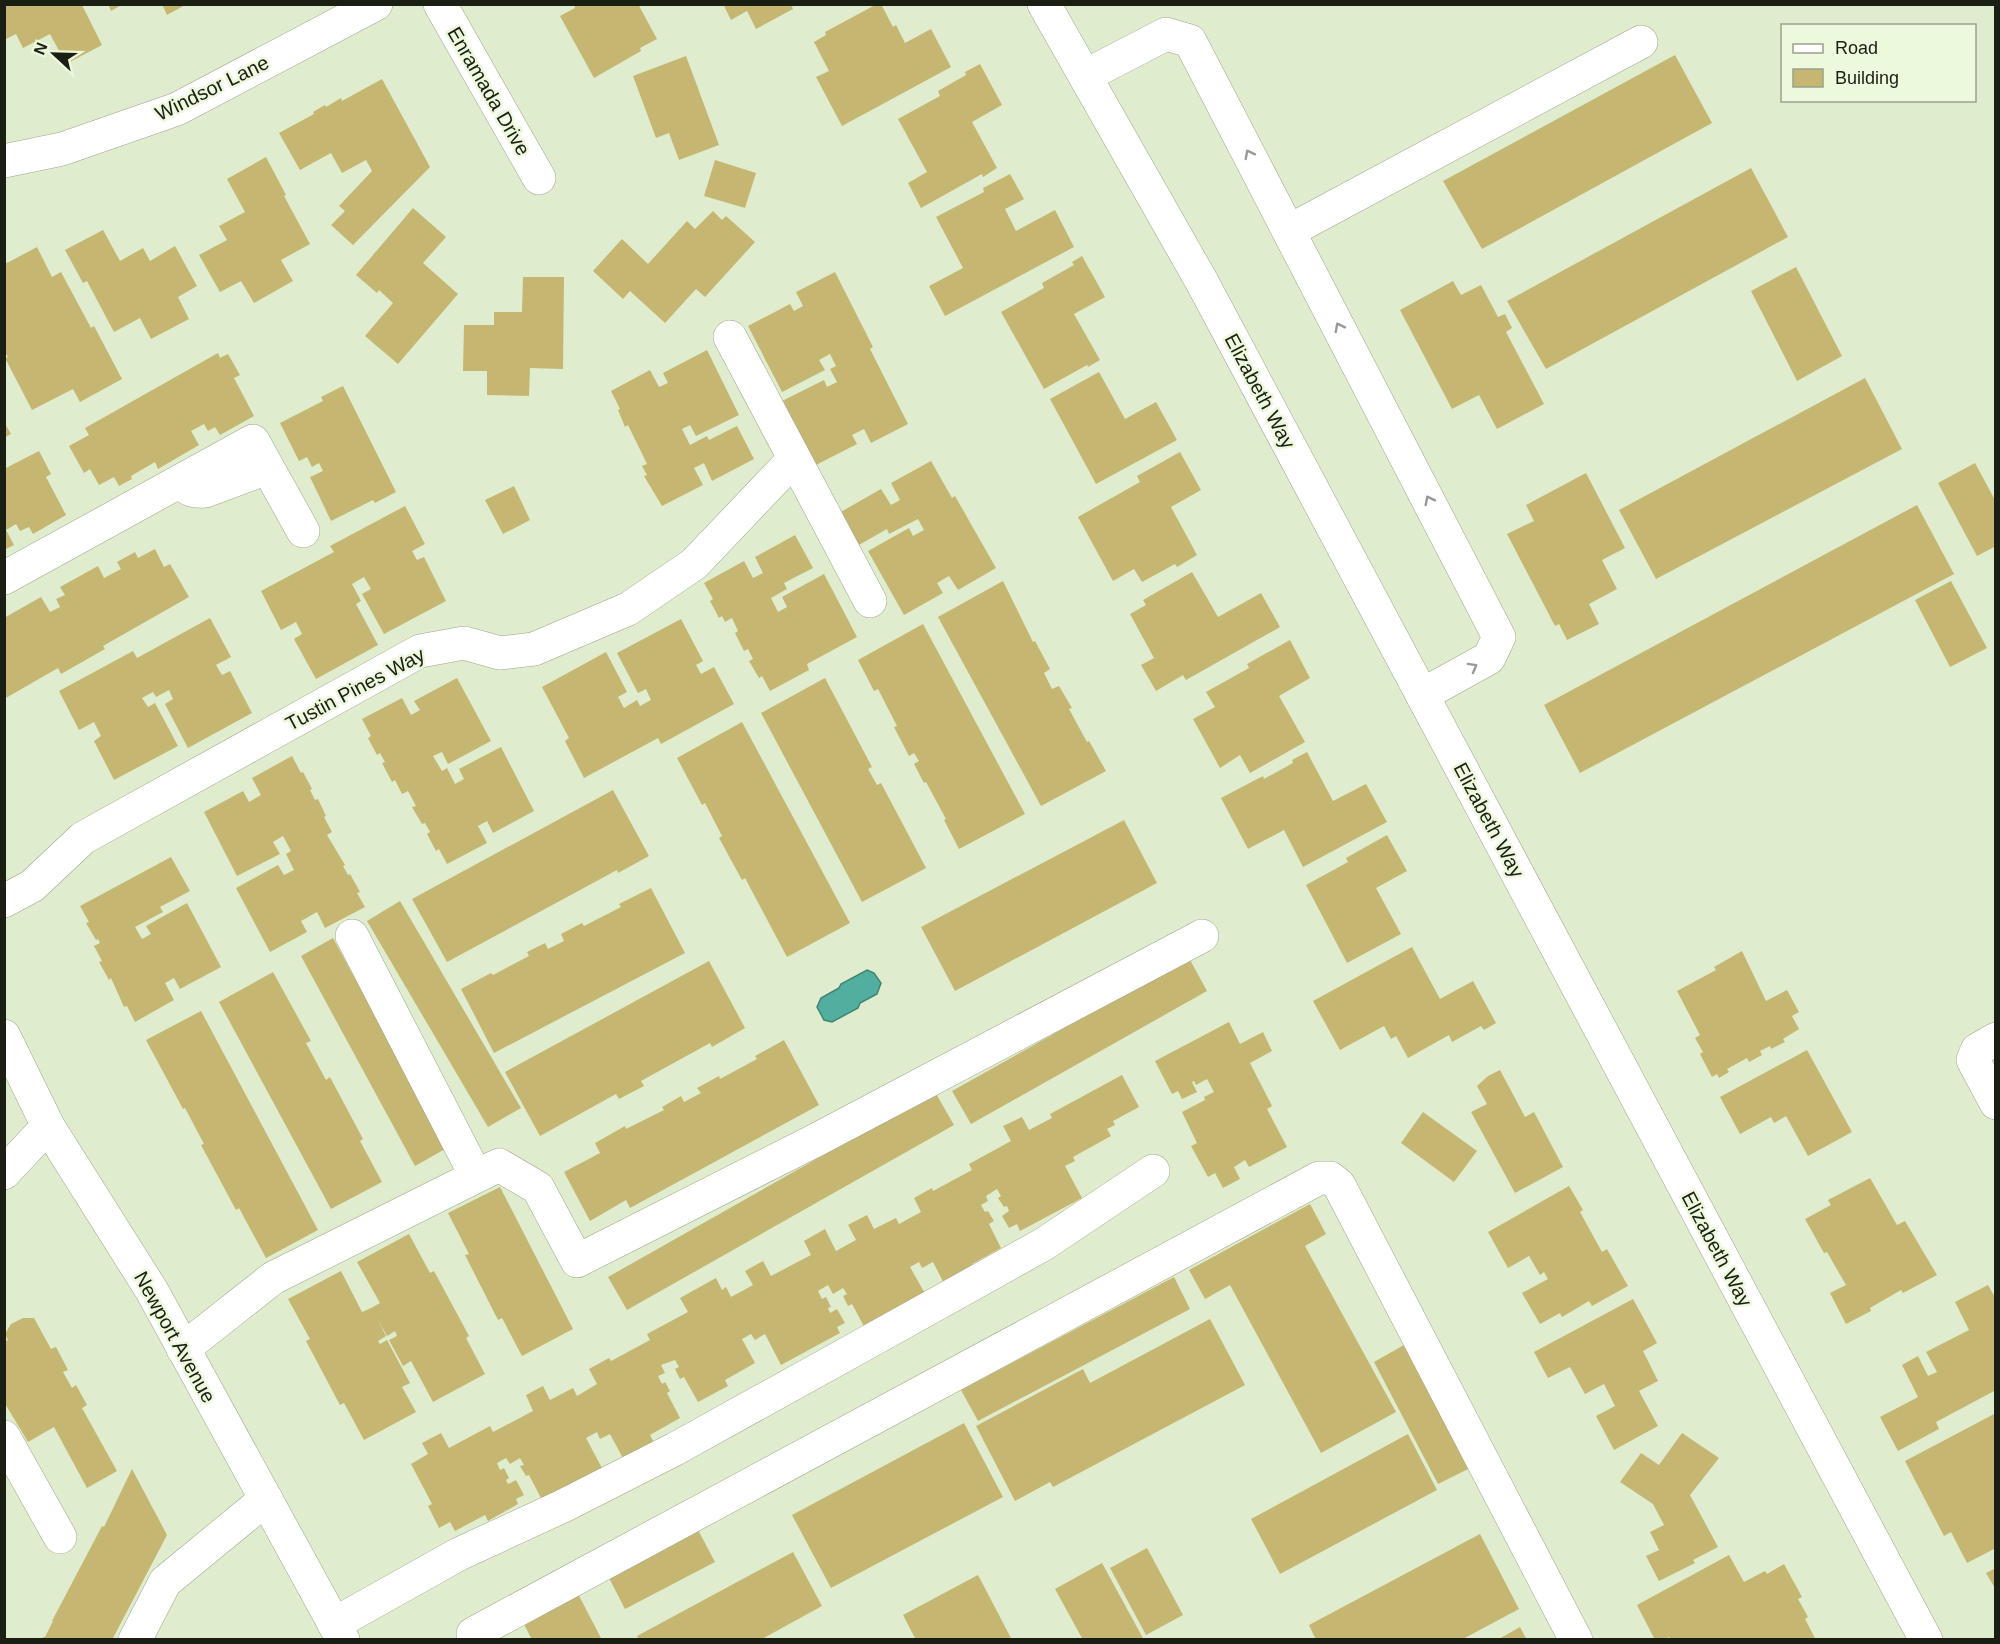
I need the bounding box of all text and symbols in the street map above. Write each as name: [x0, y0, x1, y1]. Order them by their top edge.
street label: Enramada Drive: [443, 23, 535, 159]
north arrow: [24, 24, 84, 84]
legend: [1781, 24, 1976, 102]
text: Road: [1835, 38, 1878, 58]
text: N: [31, 40, 51, 57]
street label: Windsor Lane: [152, 51, 272, 125]
text: Building: [1835, 68, 1899, 88]
one-way arrow: [1245, 150, 1256, 161]
one-way arrow: [1335, 323, 1346, 334]
street label: Elizabeth Way: [1220, 330, 1300, 452]
one-way arrow: [1424, 496, 1436, 507]
street label: Tustin Pines Way: [282, 643, 428, 735]
one-way arrow: [1467, 662, 1477, 674]
street label: Elizabeth Way: [1449, 759, 1529, 881]
street label: Elizabeth Way: [1677, 1188, 1757, 1310]
street label: Newport Avenue: [130, 1268, 220, 1406]

